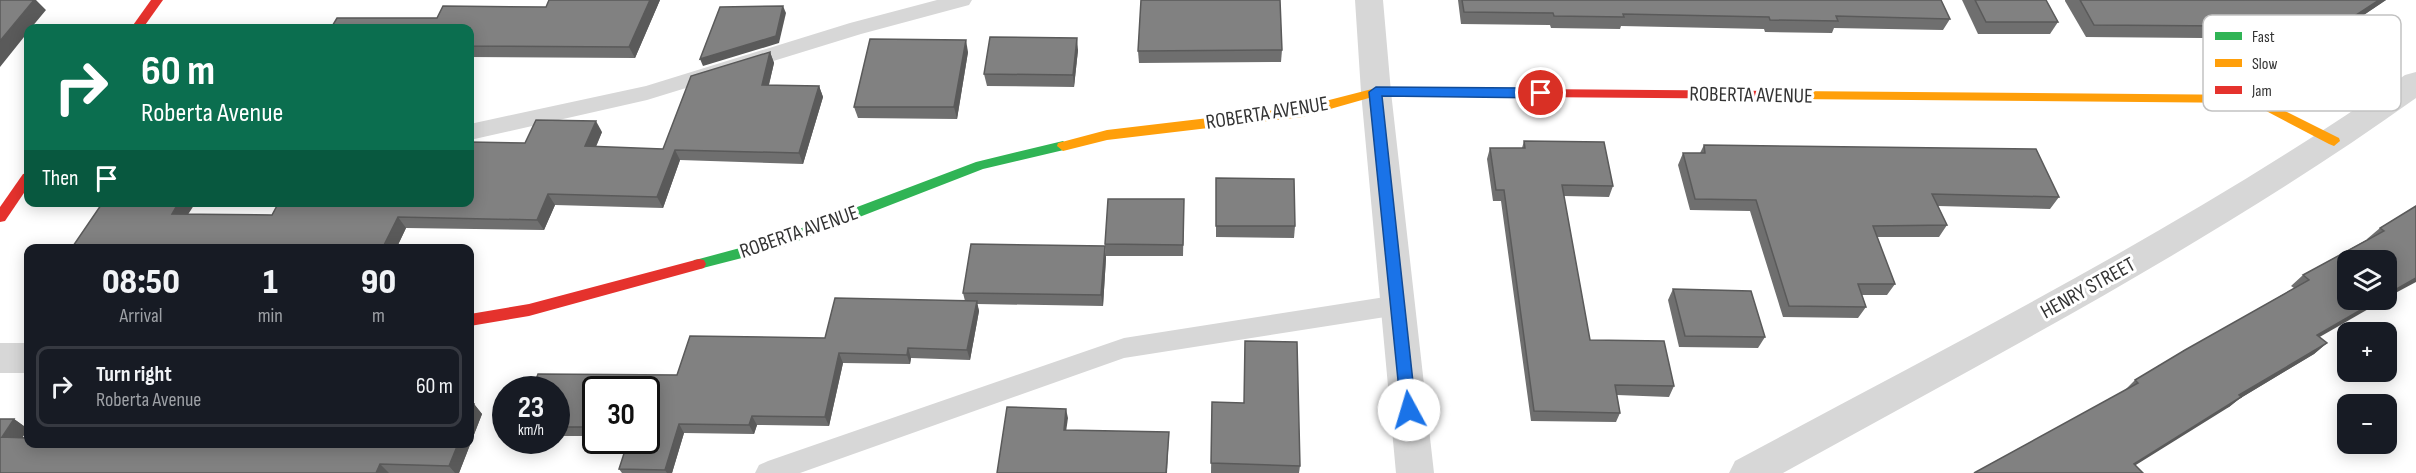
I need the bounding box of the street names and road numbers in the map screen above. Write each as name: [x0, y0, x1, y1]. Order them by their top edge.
street label: ROBERTA AVENUE: [1689, 81, 1813, 109]
street label: ROBERTA AVENUE: [1204, 91, 1330, 135]
street label: ROBERTA AVENUE: [737, 200, 861, 264]
street label: HENRY STREET: [2036, 252, 2140, 324]

